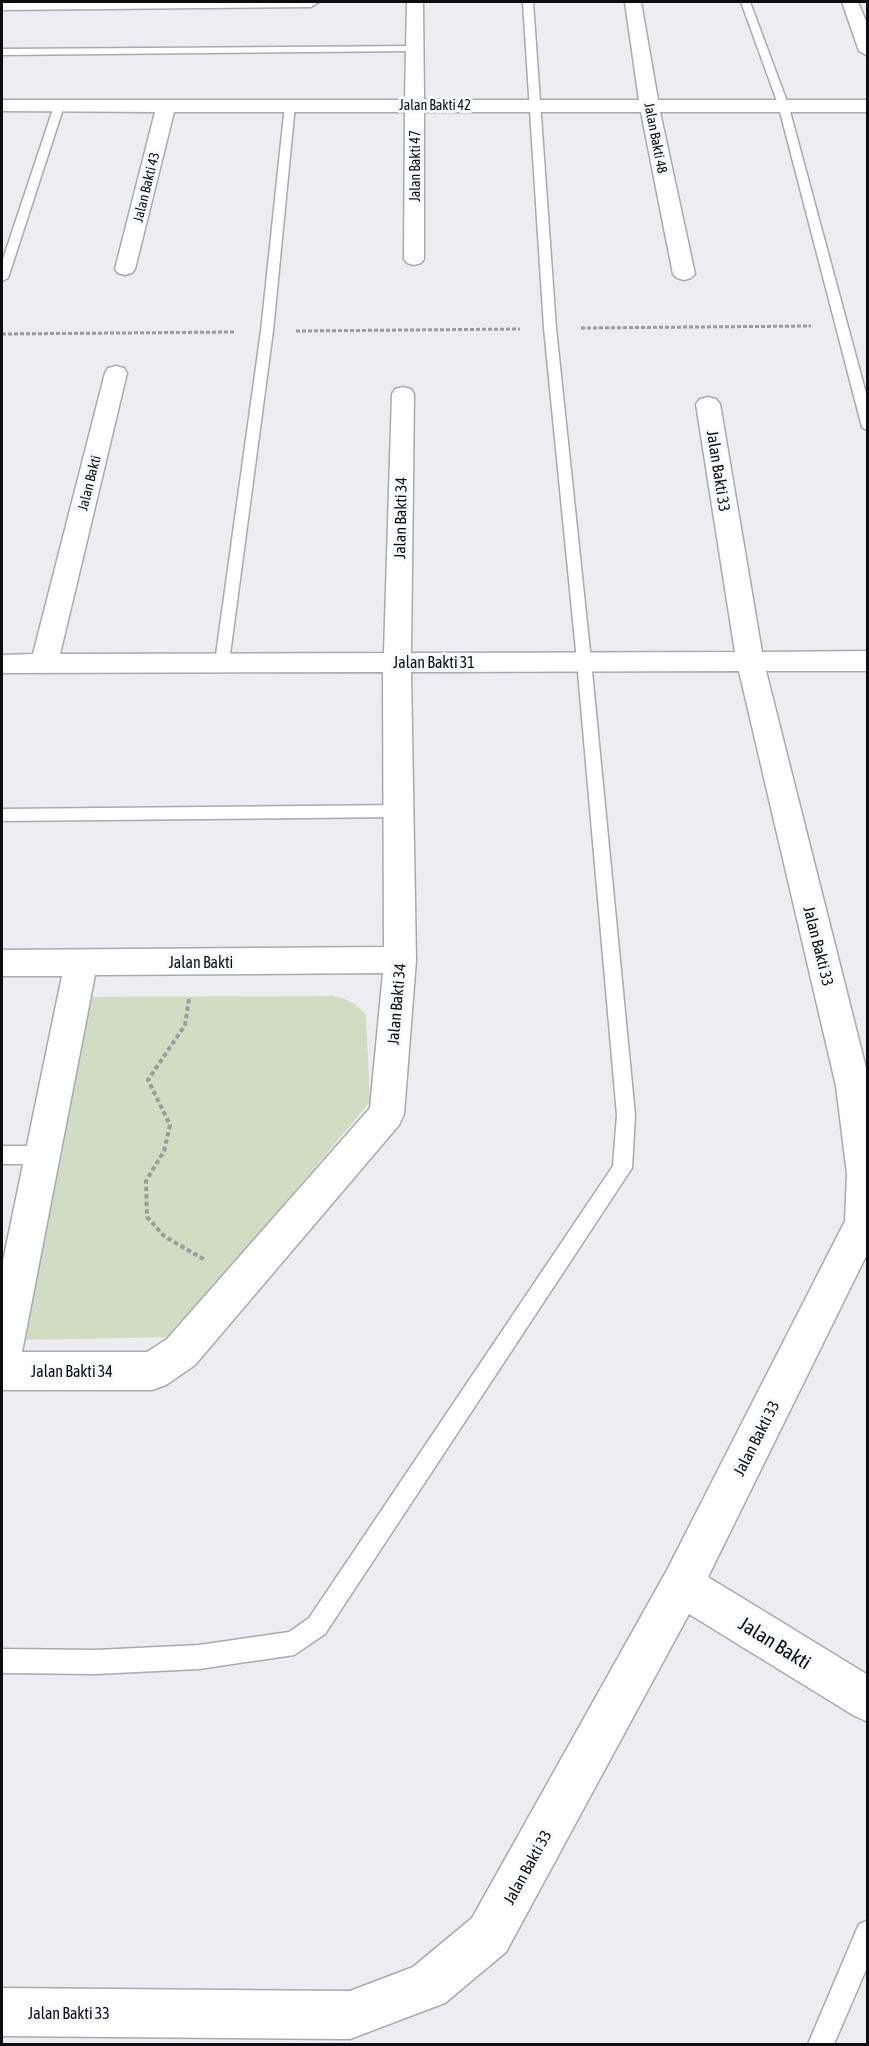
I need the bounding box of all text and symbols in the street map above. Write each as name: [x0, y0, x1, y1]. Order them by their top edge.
street label: Jalan Bakti 42: [399, 97, 471, 113]
street label: Jalan Bakti 48: [641, 101, 671, 175]
street label: Jalan Bakti 47: [407, 130, 423, 202]
street label: Jalan Bakti 43: [130, 150, 162, 224]
street label: Jalan Bakti 33: [704, 429, 734, 513]
street label: Jalan Bakti: [74, 454, 104, 512]
street label: Jalan Bakti 34: [390, 477, 410, 559]
street label: Jalan Bakti 31: [393, 653, 475, 671]
street label: Jalan Bakti 33: [800, 904, 838, 988]
street label: Jalan Bakti: [169, 953, 233, 971]
street label: Jalan Bakti 34: [383, 962, 409, 1046]
street label: Jalan Bakti 34: [31, 1362, 113, 1380]
street label: Jalan Bakti 33: [729, 1397, 783, 1479]
street label: Jalan Bakti: [735, 1611, 816, 1674]
street label: Jalan Bakti 33: [499, 1827, 555, 1907]
street label: Jalan Bakti 33: [28, 2004, 110, 2022]

